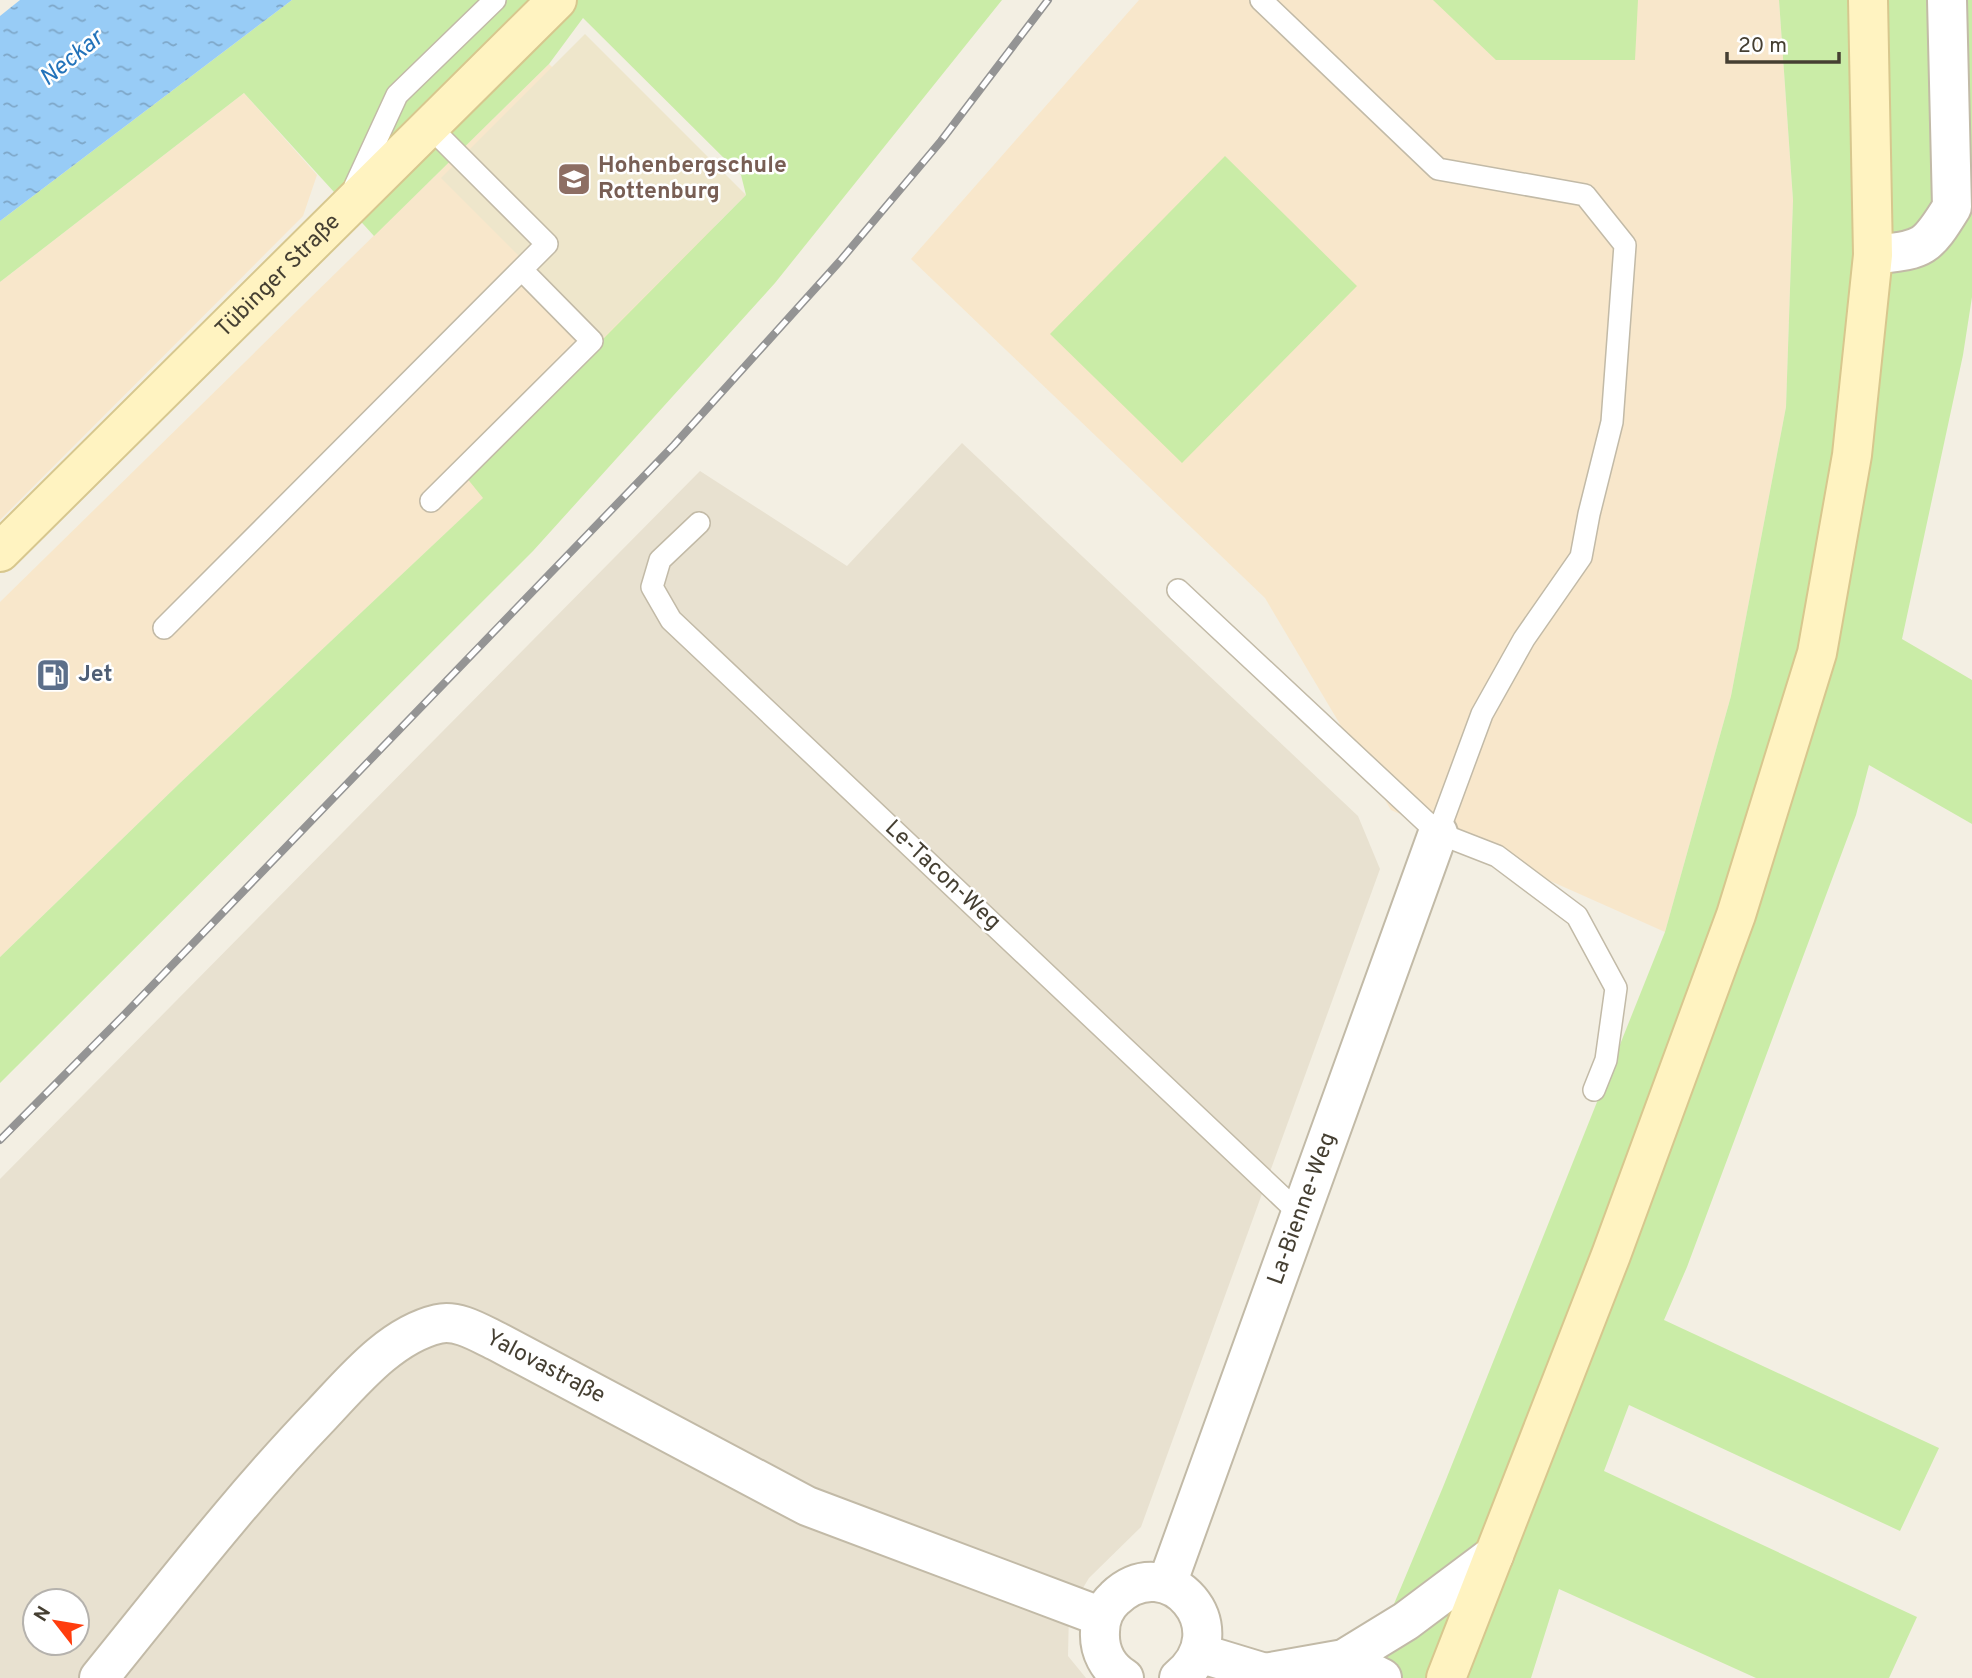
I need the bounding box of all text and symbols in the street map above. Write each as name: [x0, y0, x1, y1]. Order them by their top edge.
scale bar: [1727, 21, 1839, 65]
water label: Neckar: [34, 23, 111, 94]
text: 20 m: [1738, 33, 1787, 60]
place label: Hohenbergschule Rottenburg: [598, 152, 787, 207]
school or university icon: Hohenbergschule Rottenburg: [555, 160, 593, 198]
street label: Tübinger Straße: [210, 208, 347, 344]
fuel station icon: Jet: [34, 656, 72, 694]
place label: Jet: [78, 661, 113, 690]
street label: Le-Tacon-Weg: [878, 815, 1006, 937]
street label: La-Bienne-Weg: [1262, 1128, 1343, 1289]
street label: Yalovastraße: [481, 1324, 610, 1411]
north arrow: [21, 1587, 91, 1657]
text: N: [29, 1602, 57, 1626]

